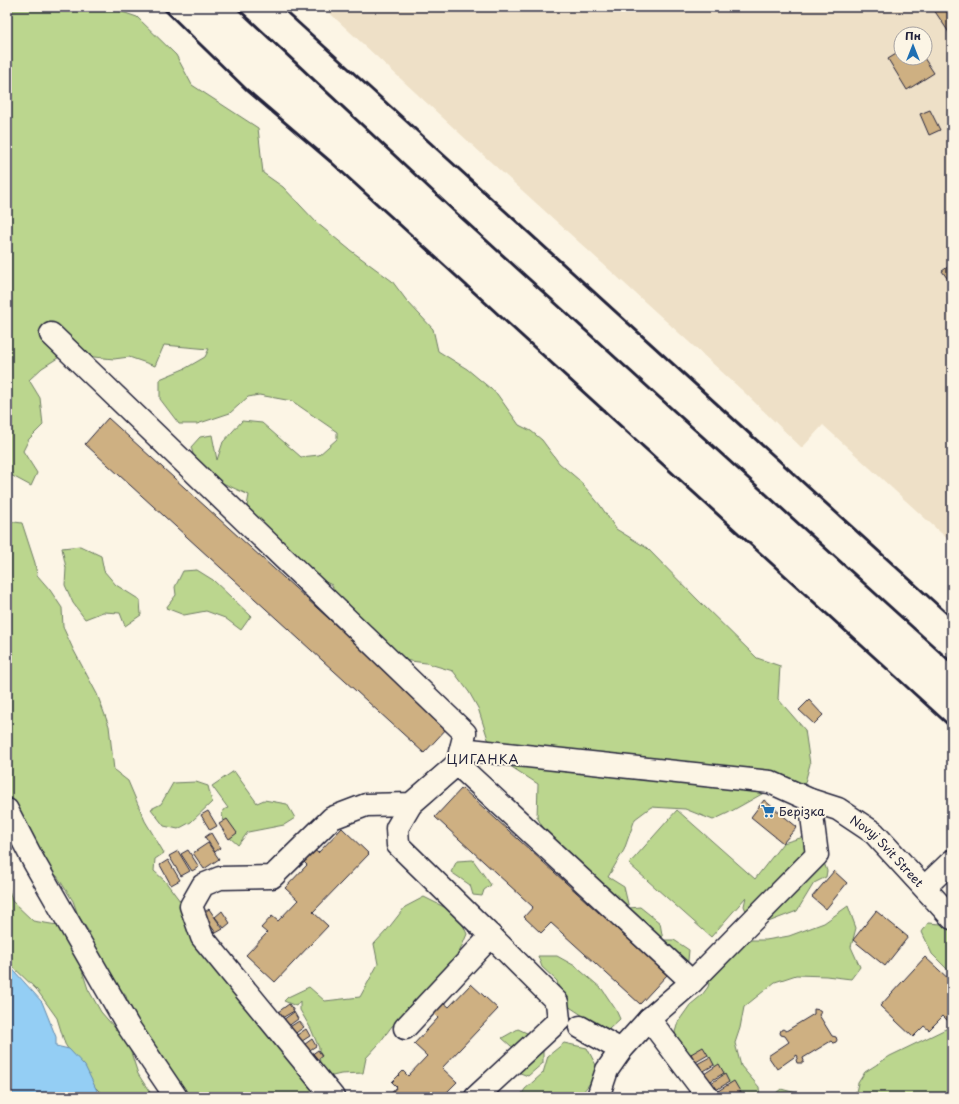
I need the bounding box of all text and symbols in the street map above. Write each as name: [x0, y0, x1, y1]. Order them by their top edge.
north arrow: [893, 26, 933, 66]
text: Пн: [905, 27, 921, 44]
district label: ЦИГАНКА: [446, 749, 520, 768]
place label: Берізка: [779, 802, 825, 820]
supermarket icon: Берізка: [760, 803, 776, 819]
street label: Novyi Svit Street: [847, 811, 928, 891]

